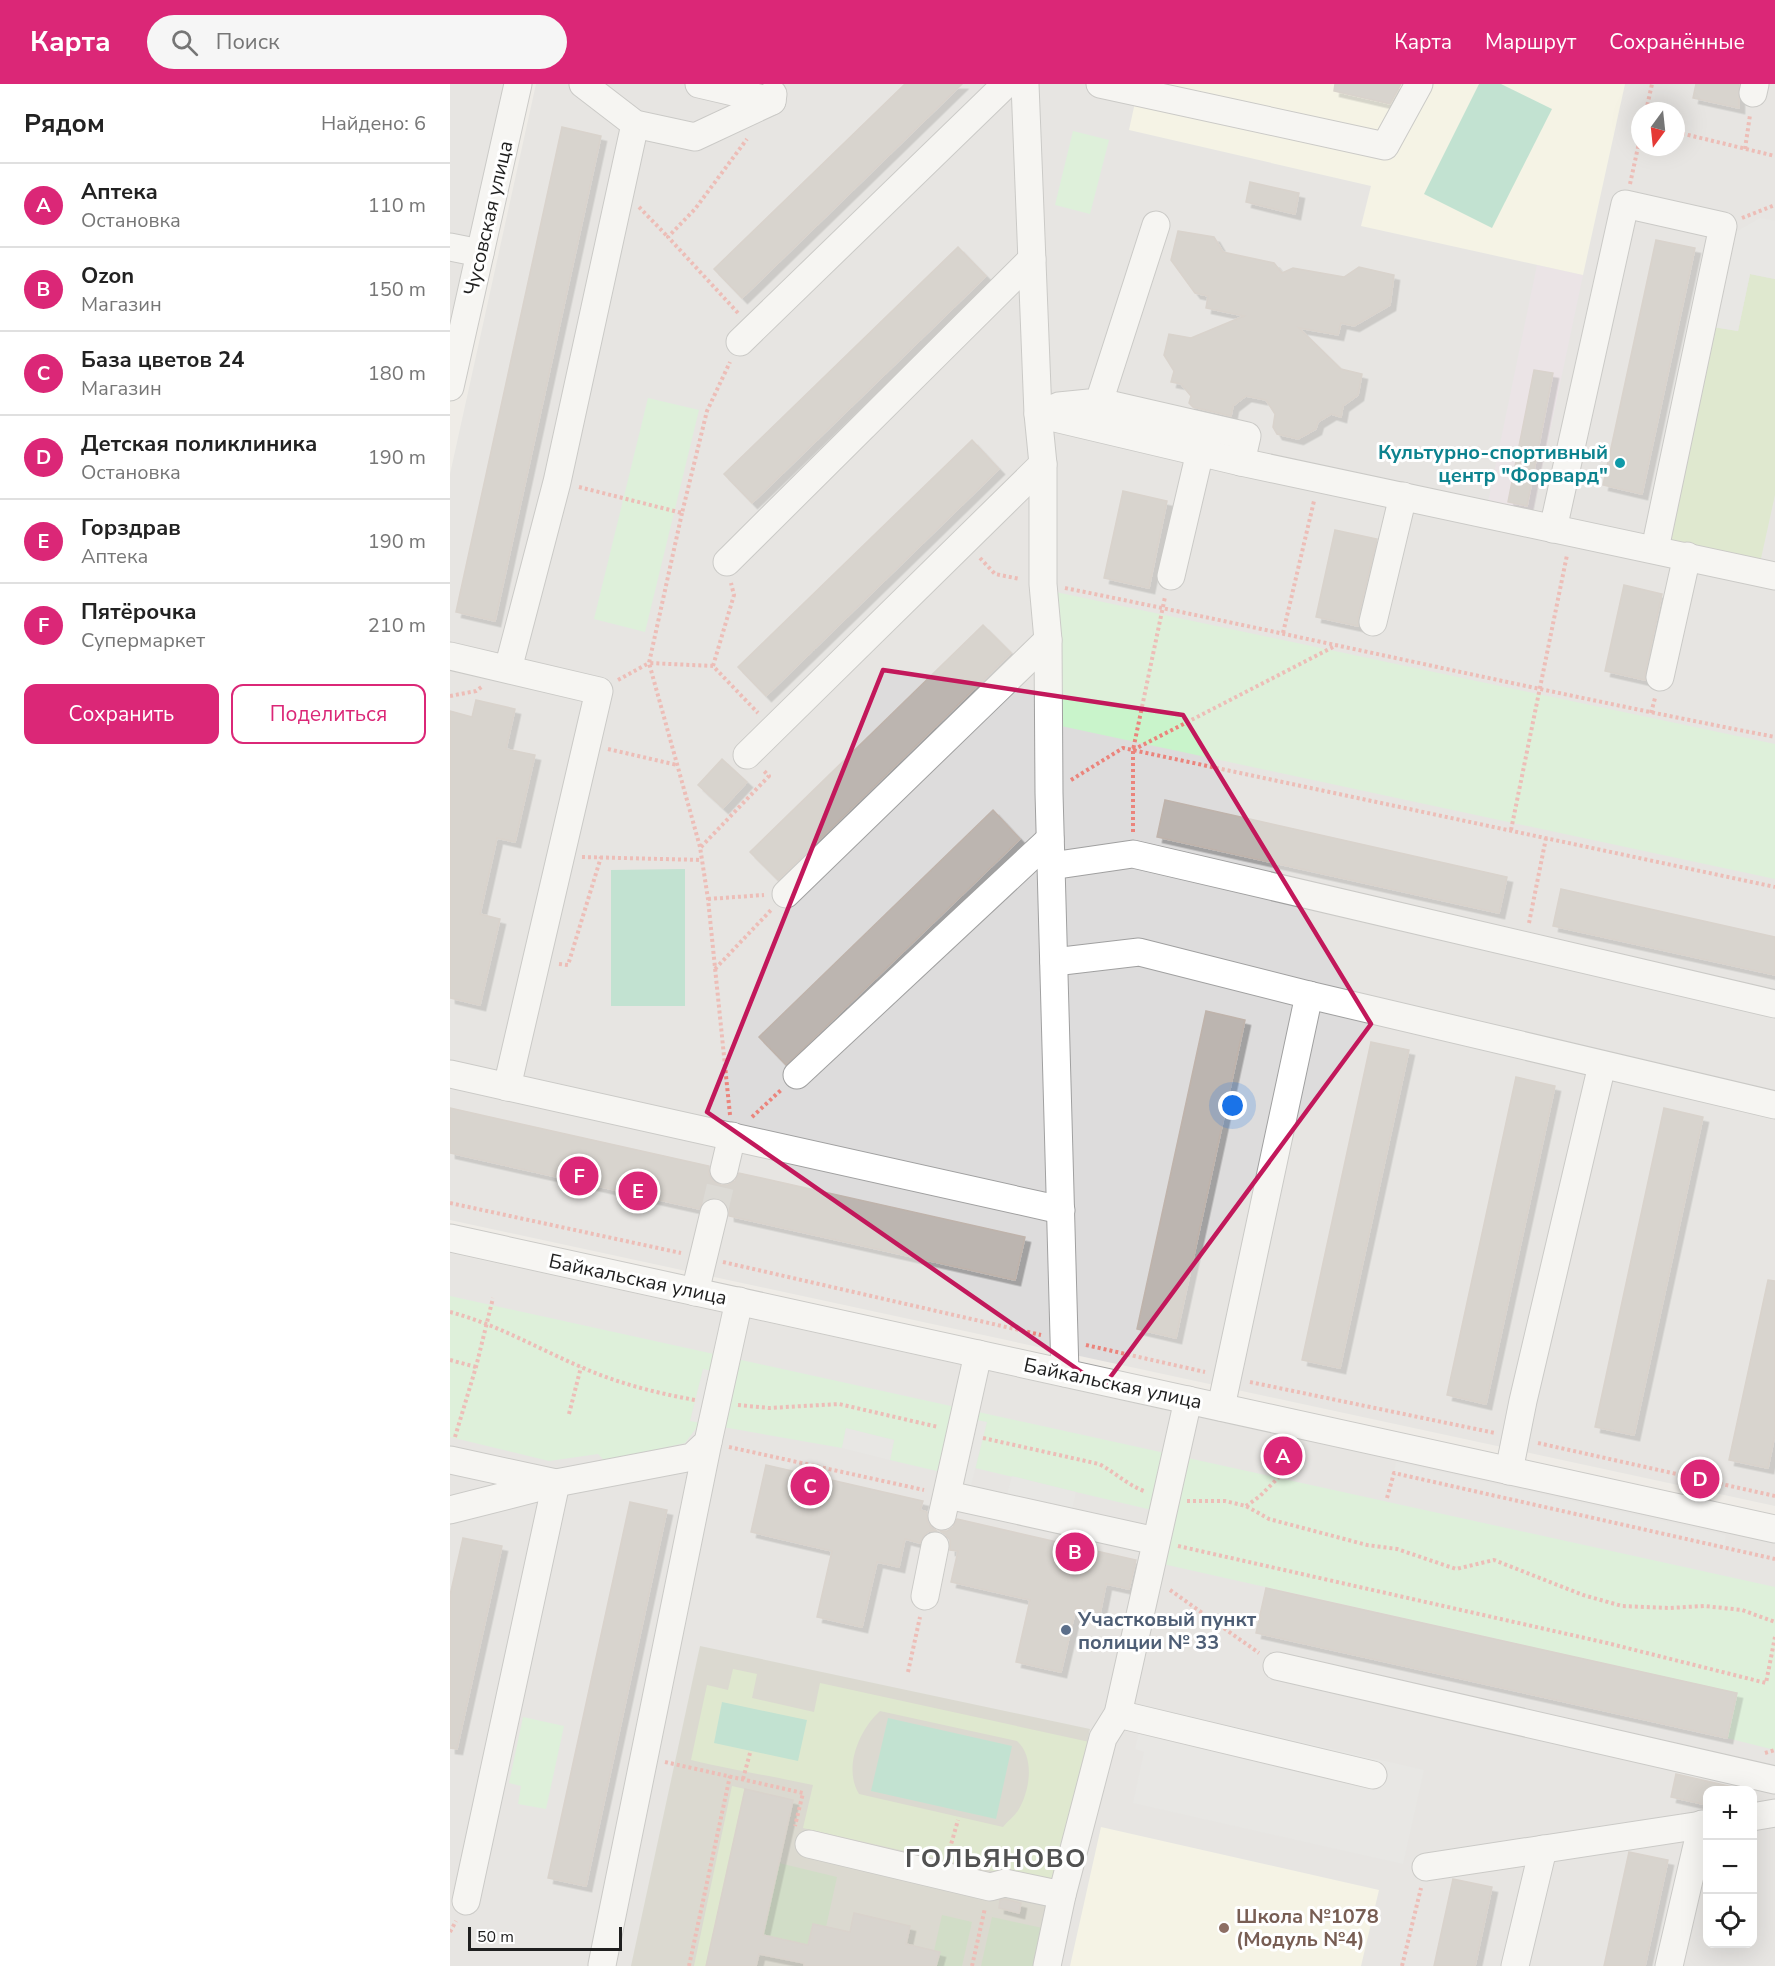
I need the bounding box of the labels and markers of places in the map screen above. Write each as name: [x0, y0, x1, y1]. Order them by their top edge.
place label: Культурно-спортивный центр "Форвард": [1378, 439, 1608, 489]
marker: Культурно-спортивный центр "Форвард": [1613, 456, 1627, 470]
pin: F: [560, 1154, 598, 1198]
pin: E: [618, 1168, 657, 1214]
pin: A: [1264, 1434, 1302, 1478]
pin: D: [1680, 1456, 1720, 1502]
pin: C: [790, 1464, 830, 1508]
pin: B: [1056, 1530, 1094, 1574]
place label: Участковый пункт полиции № 33: [1077, 1606, 1257, 1656]
marker: Участковый пункт полиции № 33: [1059, 1623, 1073, 1637]
place label: Школа №1078 (Модуль №4): [1236, 1903, 1379, 1953]
marker: Школа №1078 (Модуль №4): [1217, 1921, 1231, 1935]

